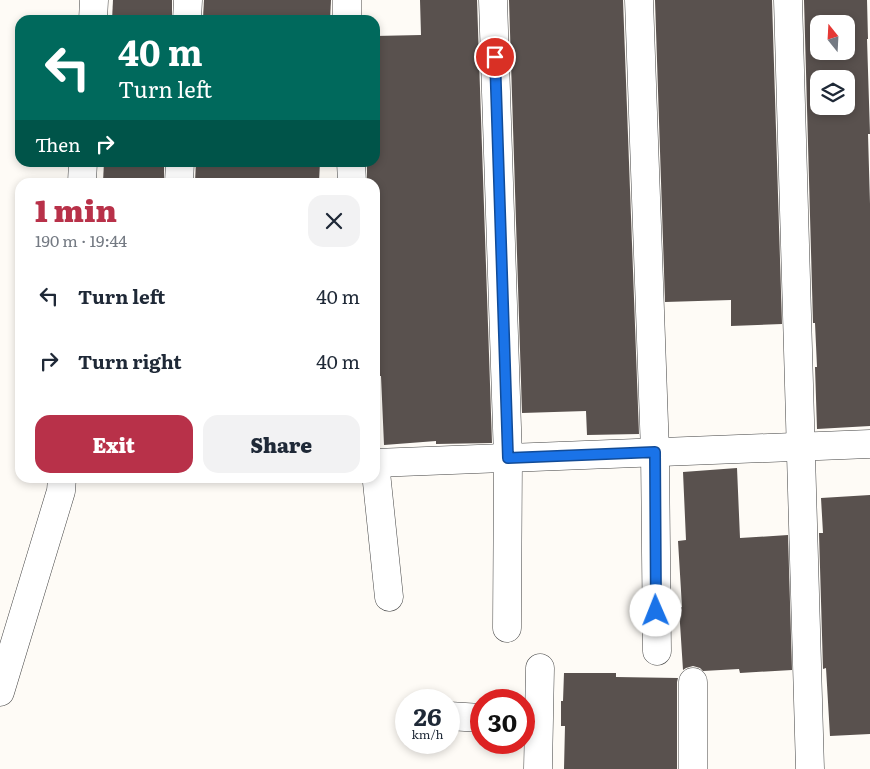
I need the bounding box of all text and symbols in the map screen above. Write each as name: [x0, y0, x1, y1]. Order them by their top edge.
north arrow: [810, 15, 855, 60]
map controls: [810, 15, 855, 115]
text: 40 m: [118, 25, 203, 77]
icon: left: [35, 35, 100, 100]
pin: [474, 36, 516, 78]
icon: arrive: [481, 43, 509, 71]
button: layers: [810, 70, 855, 115]
text: Turn left: [118, 72, 212, 105]
text: Then: [35, 130, 81, 158]
icon: right: [91, 130, 119, 158]
text: 1 min: [35, 187, 117, 231]
button: close: [308, 195, 360, 247]
text: 190 m · 19:44: [35, 228, 127, 252]
icon: left: [35, 282, 63, 310]
text: Turn left: [78, 282, 165, 310]
text: 40 m: [316, 282, 360, 310]
icon: right: [35, 347, 63, 375]
text: Turn right: [78, 347, 182, 375]
text: 40 m: [316, 347, 360, 375]
button: Exit: [35, 415, 193, 473]
button: Share: [203, 415, 360, 473]
position arrow: [629, 584, 681, 636]
speed limit sign: 30: [470, 689, 535, 754]
text: 26: [413, 697, 442, 734]
text: km/h: [412, 725, 443, 743]

